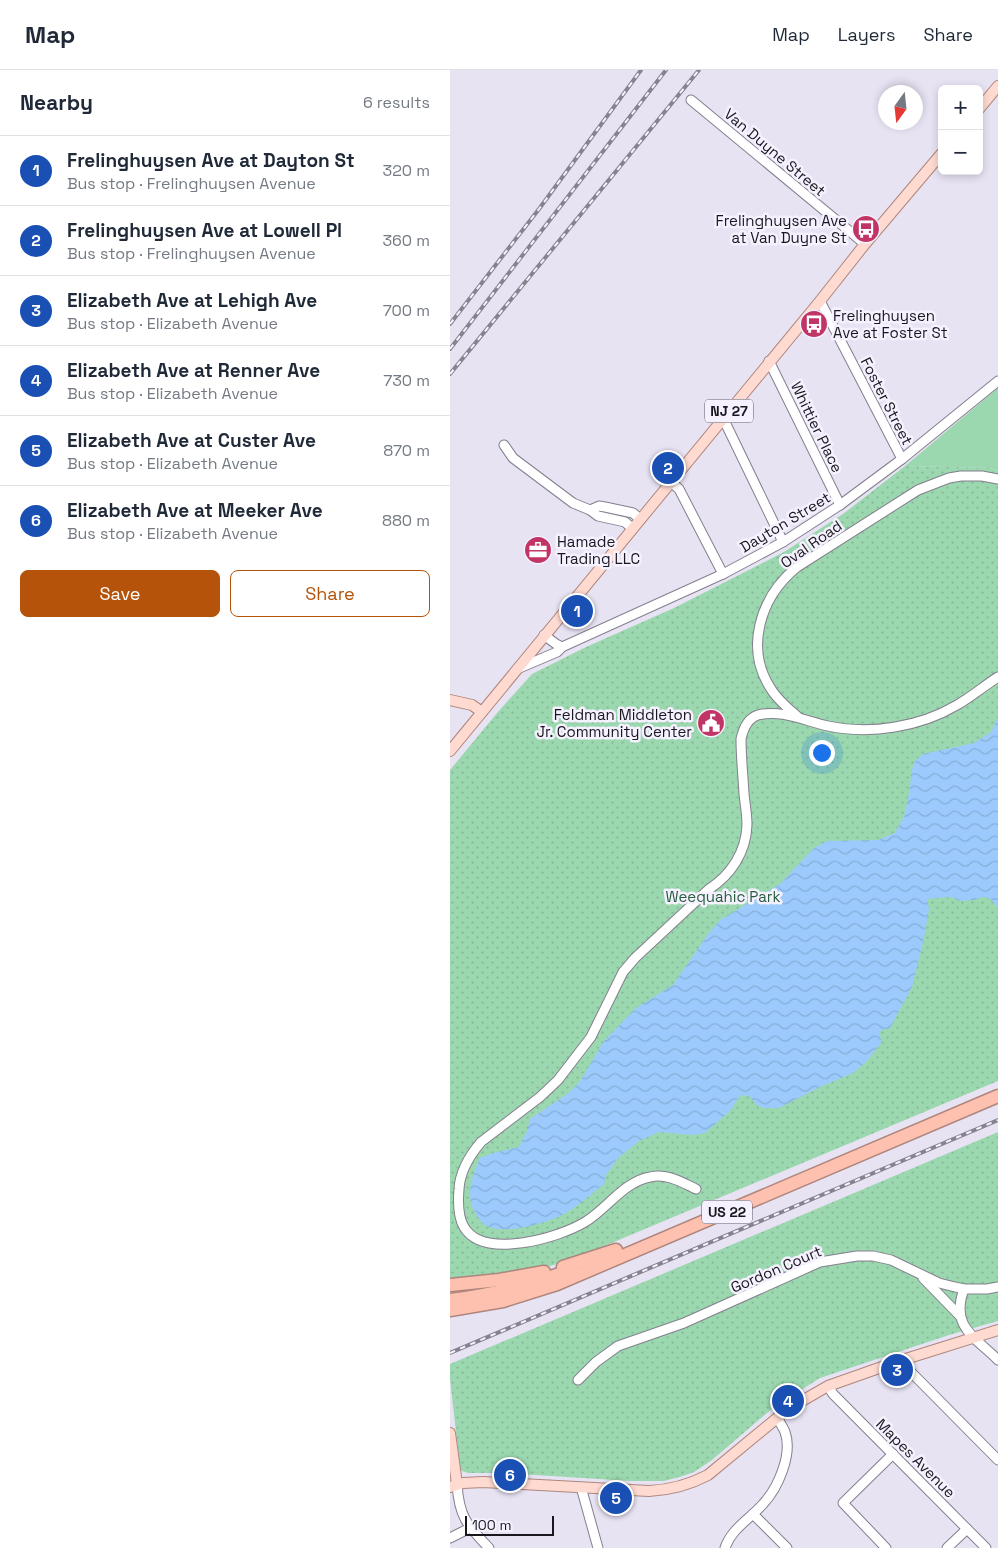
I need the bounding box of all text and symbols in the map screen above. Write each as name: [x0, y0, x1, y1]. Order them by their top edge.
text: Map: [25, 19, 75, 50]
text: Map: [772, 23, 810, 46]
text: Layers: [838, 23, 895, 46]
text: Share: [923, 23, 973, 46]
north arrow: [878, 85, 923, 130]
map controls: [938, 85, 983, 175]
button: +: [938, 85, 983, 130]
text: Nearby: [20, 89, 93, 116]
text: 6 results: [363, 92, 430, 113]
street label: Van Duyne Street: [720, 104, 830, 200]
button: −: [938, 130, 983, 175]
text: Frelinghuysen Ave at Dayton St: [67, 148, 355, 173]
text: 1: [32, 160, 40, 181]
text: 320 m: [383, 160, 430, 181]
text: Bus stop · Frelinghuysen Avenue: [67, 173, 316, 194]
place label: Frelinghuysen Ave at Van Duyne St: [716, 211, 847, 247]
bus stop icon: Frelinghuysen Ave at Van Duyne St: [851, 214, 881, 244]
text: Frelinghuysen Ave at Lowell Pl: [67, 218, 342, 243]
text: 2: [31, 230, 41, 251]
text: 360 m: [382, 230, 430, 251]
text: Bus stop · Frelinghuysen Avenue: [67, 243, 316, 264]
text: Elizabeth Ave at Lehigh Ave: [67, 288, 317, 313]
text: 3: [31, 300, 41, 321]
text: 700 m: [383, 300, 430, 321]
place label: Frelinghuysen Ave at Foster St: [833, 306, 948, 342]
bus stop icon: Frelinghuysen Ave at Foster St: [799, 309, 829, 339]
text: Bus stop · Elizabeth Avenue: [67, 313, 278, 334]
street label: Foster Street: [857, 354, 917, 448]
text: Elizabeth Ave at Renner Ave: [67, 358, 320, 383]
text: 4: [31, 370, 41, 391]
text: 730 m: [383, 370, 430, 391]
street label: Whittier Place: [787, 378, 847, 476]
text: Bus stop · Elizabeth Avenue: [67, 383, 278, 404]
road number: NJ 27: [705, 400, 753, 422]
text: Elizabeth Ave at Custer Ave: [67, 428, 316, 453]
text: 5: [31, 440, 41, 461]
text: 870 m: [383, 440, 430, 461]
pin: 2: [652, 449, 684, 487]
text: Bus stop · Elizabeth Avenue: [67, 453, 278, 474]
street label: Dayton Street: [736, 487, 834, 557]
text: Elizabeth Ave at Meeker Ave: [67, 498, 323, 523]
text: 6: [31, 510, 41, 531]
text: 880 m: [382, 510, 430, 531]
street label: Oval Road: [777, 516, 845, 572]
text: Bus stop · Elizabeth Avenue: [67, 523, 278, 544]
place label: Hamade Trading LLC: [557, 532, 640, 568]
office icon: Hamade Trading LLC: [523, 535, 553, 565]
button: Save: [20, 570, 220, 617]
button: Share: [230, 570, 430, 617]
pin: 1: [561, 592, 593, 630]
place label: Feldman Middleton Jr. Community Center: [536, 705, 692, 741]
public building icon: Feldman Middleton Jr. Community Center: [696, 708, 726, 738]
your location: [809, 740, 835, 766]
park label: Weequahic Park: [665, 887, 781, 906]
road number: US 22: [702, 1200, 752, 1224]
street label: Gordon Court: [728, 1241, 825, 1297]
pin: 3: [881, 1351, 913, 1389]
pin: 4: [772, 1382, 804, 1420]
street label: Mapes Avenue: [872, 1414, 960, 1502]
pin: 6: [494, 1456, 526, 1494]
pin: 5: [600, 1479, 632, 1517]
scale bar: [465, 1513, 554, 1536]
text: 100 m: [472, 1516, 511, 1534]

